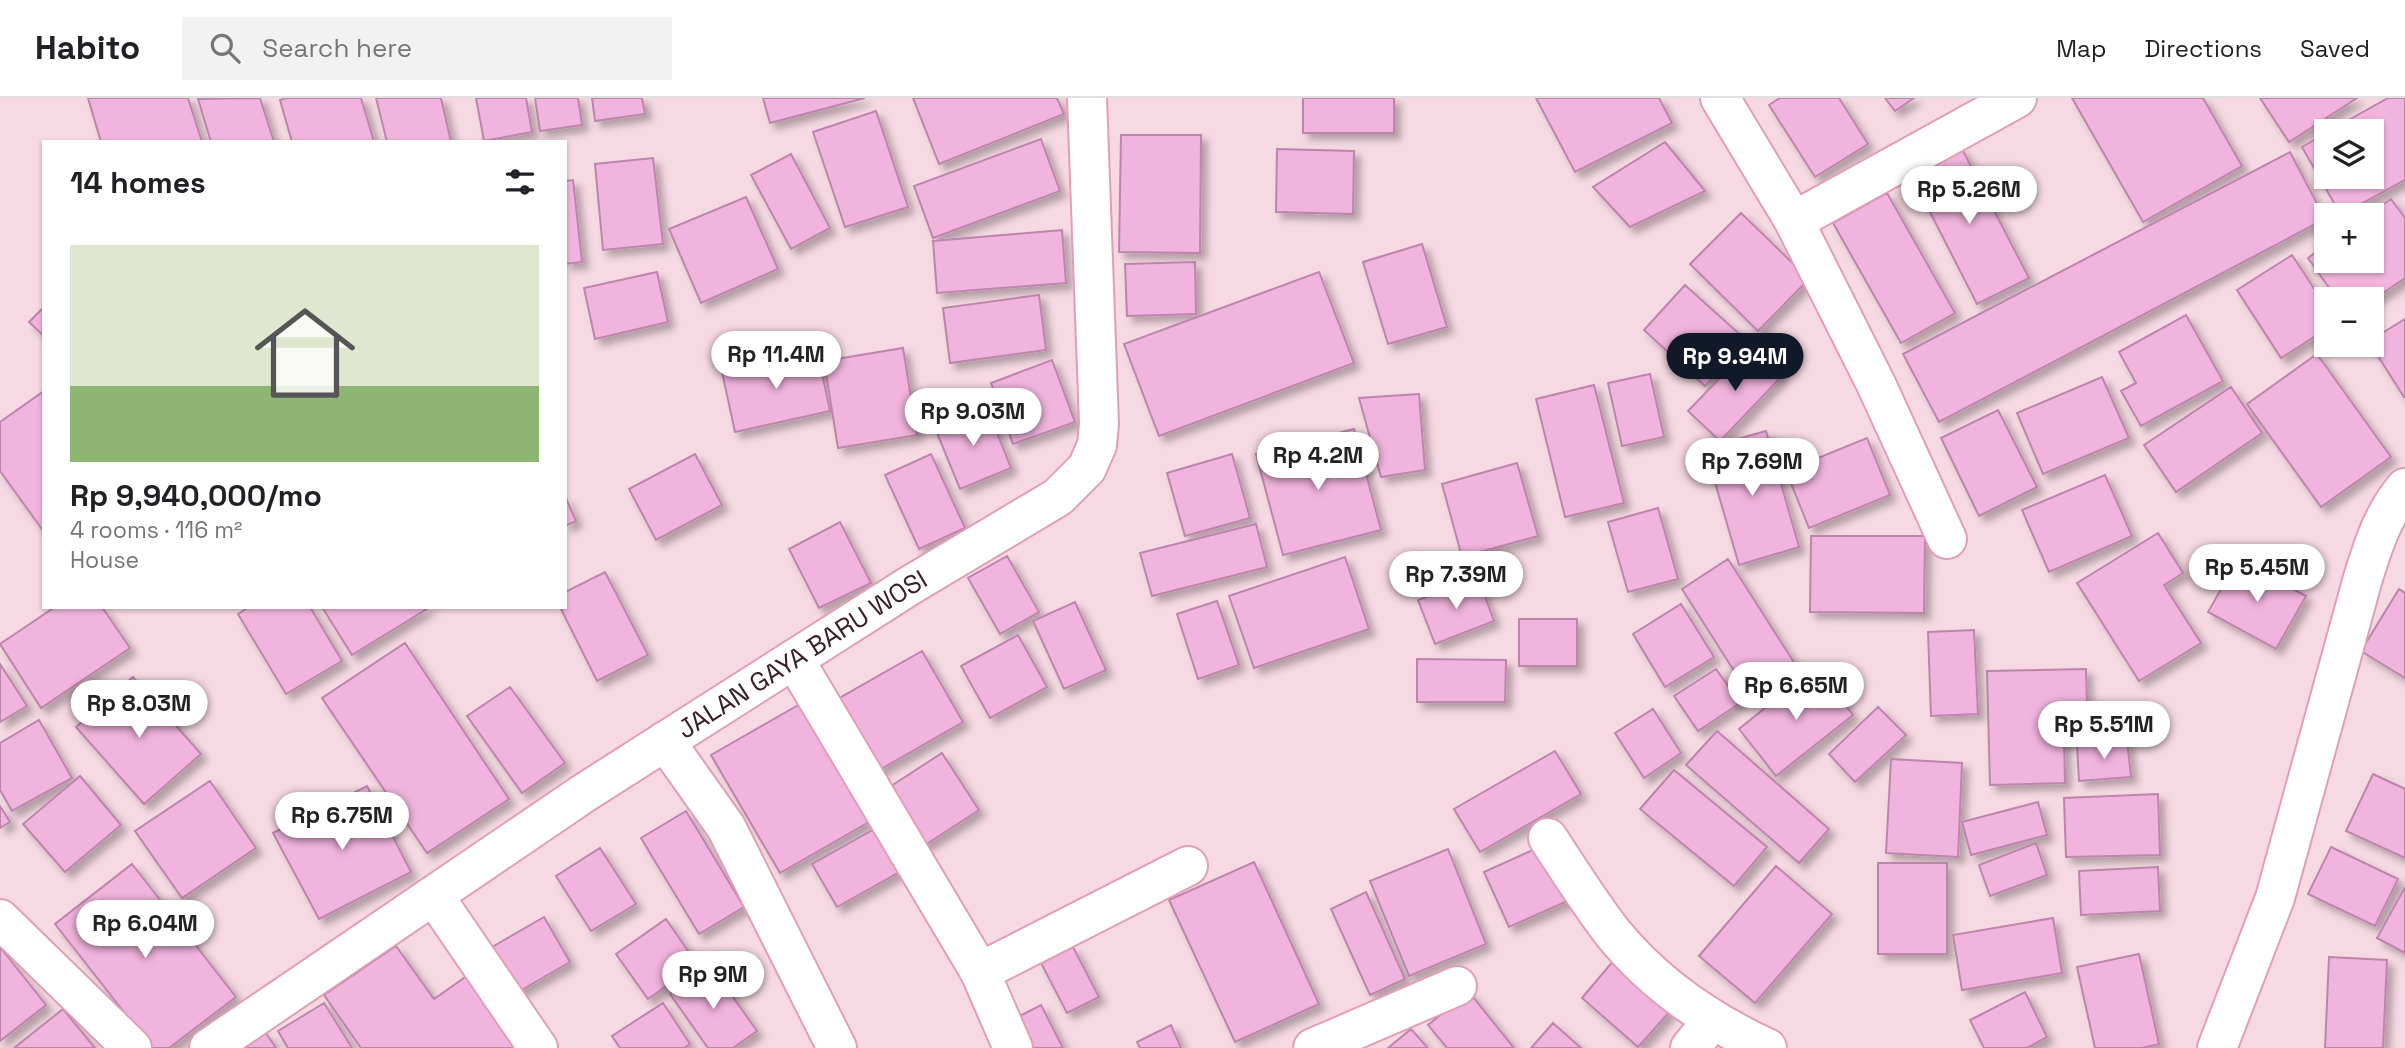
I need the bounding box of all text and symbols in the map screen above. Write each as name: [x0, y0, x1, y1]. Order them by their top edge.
search box: [182, 17, 672, 80]
text: Habito: [35, 27, 140, 69]
icon: search: [206, 29, 244, 67]
text: Search here: [262, 31, 412, 65]
text: Map: [2056, 33, 2106, 64]
text: Directions: [2144, 33, 2262, 64]
text: Saved: [2300, 33, 2370, 64]
map controls: [2314, 119, 2384, 357]
button: layers: [2314, 119, 2384, 189]
text: 14 homes: [70, 163, 206, 202]
icon: filters: [501, 163, 539, 201]
pin: Rp 5.26M: [1897, 166, 2041, 226]
text: Rp 5.26M: [1917, 174, 2021, 204]
button: +: [2314, 203, 2384, 273]
button: −: [2314, 287, 2384, 357]
icon: home: [242, 290, 368, 416]
pin: Rp 11.4M: [704, 331, 848, 391]
pin: Rp 9.94M: [1663, 334, 1807, 393]
text: Rp 11.4M: [727, 339, 825, 369]
text: Rp 9.94M: [1683, 341, 1787, 371]
pin: Rp 9.03M: [901, 388, 1045, 448]
text: Rp 9.03M: [921, 396, 1025, 426]
pin: Rp 4.2M: [1253, 432, 1383, 492]
pin: Rp 7.69M: [1680, 438, 1824, 498]
text: Rp 4.2M: [1273, 440, 1363, 470]
text: Rp 7.69M: [1701, 446, 1803, 476]
text: Rp 9,940,000/mo: [70, 476, 322, 515]
text: 4 rooms · 116 m²: [70, 515, 242, 545]
text: House: [70, 545, 139, 575]
pin: Rp 5.45M: [2185, 545, 2329, 604]
pin: Rp 7.39M: [1384, 552, 1528, 611]
text: Rp 5.45M: [2205, 552, 2309, 582]
text: Rp 7.39M: [1405, 559, 1507, 589]
street label: JALAN GAYA BARU WOSI: [671, 562, 933, 746]
pin: Rp 6.65M: [1724, 662, 1868, 722]
text: Rp 6.65M: [1744, 670, 1848, 700]
pin: Rp 8.03M: [67, 680, 211, 740]
text: Rp 8.03M: [87, 688, 191, 718]
pin: Rp 5.51M: [2032, 702, 2176, 761]
text: Rp 5.51M: [2054, 709, 2154, 739]
pin: Rp 6.75M: [270, 792, 414, 852]
text: Rp 6.75M: [291, 800, 393, 830]
pin: Rp 6.04M: [73, 900, 217, 960]
text: Rp 6.04M: [92, 908, 198, 938]
pin: Rp 9M: [664, 951, 762, 1011]
text: Rp 9M: [678, 959, 748, 989]

